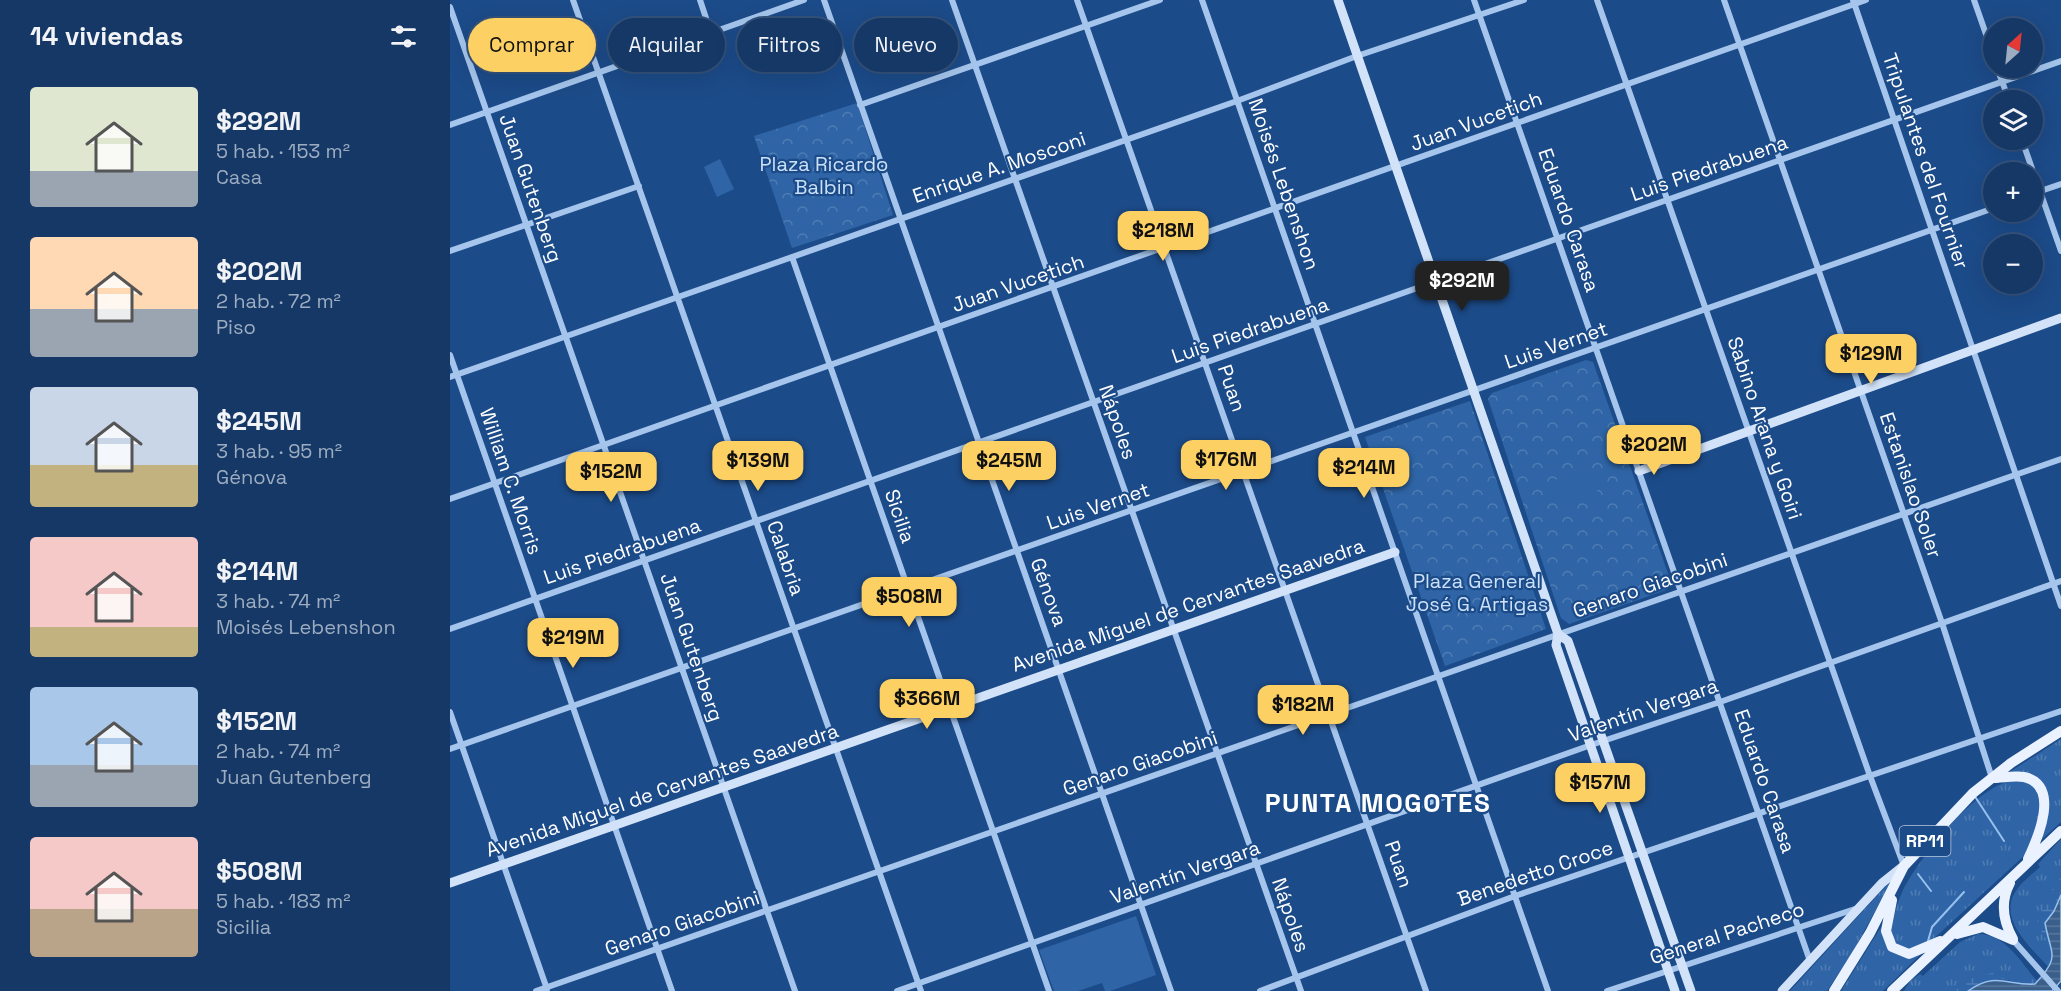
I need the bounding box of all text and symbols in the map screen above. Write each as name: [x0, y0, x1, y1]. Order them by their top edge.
chip: Comprar: [468, 18, 596, 72]
chip: Alquilar: [608, 18, 725, 72]
chip: Filtros: [737, 18, 842, 72]
chip: Nuevo: [854, 18, 958, 72]
north arrow: [1983, 18, 2043, 78]
map controls: [1983, 18, 2043, 294]
text: 14 viviendas: [30, 19, 183, 53]
icon: filters: [387, 20, 420, 53]
street label: Tripulantes del Fournier: [1877, 50, 1975, 272]
street label: Juan Vucetich: [1407, 85, 1545, 157]
button: layers: [1983, 90, 2043, 150]
street label: Moisés Lebenshon: [1242, 95, 1326, 273]
text: $292M: [216, 104, 302, 138]
street label: Juan Gutenberg: [493, 110, 569, 266]
icon: home: [78, 111, 150, 183]
street label: Enrique A. Mosconi: [909, 125, 1089, 209]
street label: Luis Piedrabuena: [1627, 129, 1791, 207]
text: 5 hab. · 153 m²: [216, 138, 350, 164]
street label: Eduardo Carasa: [1532, 145, 1606, 295]
park label: Plaza Ricardo Balbin: [760, 151, 888, 200]
button: +: [1983, 162, 2043, 222]
text: Casa: [216, 164, 262, 190]
pin: $218M: [1121, 211, 1205, 262]
text: $218M: [1132, 217, 1194, 243]
button: −: [1983, 234, 2043, 294]
street label: Juan Vucetich: [948, 248, 1088, 318]
text: $202M: [216, 254, 302, 288]
icon: home: [78, 261, 150, 333]
pin: $292M: [1420, 261, 1504, 312]
text: $292M: [1429, 267, 1495, 293]
text: 2 hab. · 72 m²: [216, 288, 341, 314]
street label: Luis Piedrabuena: [1168, 291, 1332, 369]
text: Piso: [216, 314, 256, 340]
street label: Luis Vernet: [1501, 315, 1611, 375]
street label: Sabino Arana y Goiri: [1722, 333, 1808, 523]
pin: $129M: [1829, 334, 1913, 385]
text: $129M: [1840, 340, 1902, 366]
street label: Puan: [1212, 361, 1252, 415]
street label: Nápoles: [1093, 381, 1143, 463]
text: $245M: [216, 404, 302, 438]
street label: William C. Morris: [474, 404, 548, 558]
street label: Estanislao Soler: [1874, 409, 1948, 561]
icon: home: [78, 411, 150, 483]
pin: $202M: [1612, 425, 1696, 476]
text: $202M: [1621, 431, 1687, 457]
text: 3 hab. · 95 m²: [216, 438, 342, 464]
pin: $176M: [1184, 440, 1268, 491]
pin: $139M: [716, 441, 800, 492]
pin: $245M: [967, 441, 1051, 492]
text: $176M: [1195, 446, 1257, 472]
text: $139M: [726, 447, 790, 473]
text: $245M: [976, 447, 1042, 473]
pin: $214M: [1322, 448, 1406, 499]
pin: $152M: [569, 452, 653, 503]
text: $214M: [1332, 454, 1396, 480]
text: $152M: [580, 458, 642, 484]
text: Génova: [216, 464, 287, 490]
street label: Luis Vernet: [1043, 476, 1153, 536]
street label: Sicilia: [879, 486, 921, 546]
street label: Luis Piedrabuena: [540, 512, 704, 590]
street label: Calabria: [761, 517, 811, 599]
street label: Avenida Miguel de Cervantes Saavedra: [1008, 532, 1368, 678]
street label: Genaro Giacobini: [1569, 546, 1731, 624]
text: $214M: [216, 554, 298, 588]
street label: Génova: [1025, 554, 1073, 630]
icon: home: [78, 561, 150, 633]
park label: Plaza General José G. Artigas: [1406, 568, 1548, 617]
street label: Juan Gutenberg: [654, 569, 730, 725]
pin: $508M: [867, 577, 951, 628]
text: $508M: [876, 583, 942, 609]
text: 3 hab. · 74 m²: [216, 588, 340, 614]
text: Moisés Lebenshon: [216, 614, 396, 640]
pin: $219M: [531, 618, 615, 669]
text: $219M: [541, 624, 605, 650]
street label: Valentín Vergara: [1565, 672, 1721, 748]
pin: $366M: [885, 679, 969, 730]
text: $366M: [894, 685, 960, 711]
pin: $182M: [1261, 685, 1345, 736]
text: $182M: [1272, 691, 1334, 717]
text: $152M: [216, 704, 297, 738]
street label: Eduardo Carasa: [1728, 706, 1802, 856]
icon: home: [78, 711, 150, 783]
street label: Avenida Miguel de Cervantes Saavedra: [482, 717, 842, 863]
street label: Genaro Giacobini: [1059, 724, 1221, 802]
text: 2 hab. · 74 m²: [216, 738, 340, 764]
pin: $157M: [1558, 763, 1642, 814]
text: Juan Gutenberg: [216, 764, 372, 790]
text: $157M: [1569, 769, 1631, 795]
district label: PUNTA MOGOTES: [1265, 786, 1491, 820]
road number: RP11: [1900, 826, 1950, 856]
street label: Valentín Vergara: [1107, 834, 1263, 910]
street label: Benedetto Croce: [1454, 834, 1616, 912]
street label: Puan: [1379, 837, 1419, 891]
text: $508M: [216, 854, 303, 888]
icon: home: [78, 861, 150, 933]
street label: Nápoles: [1266, 874, 1316, 956]
street label: Genaro Giacobini: [601, 884, 763, 962]
text: 5 hab. · 183 m²: [216, 888, 351, 914]
street label: General Pacheco: [1646, 896, 1808, 970]
text: Sicilia: [216, 914, 271, 940]

